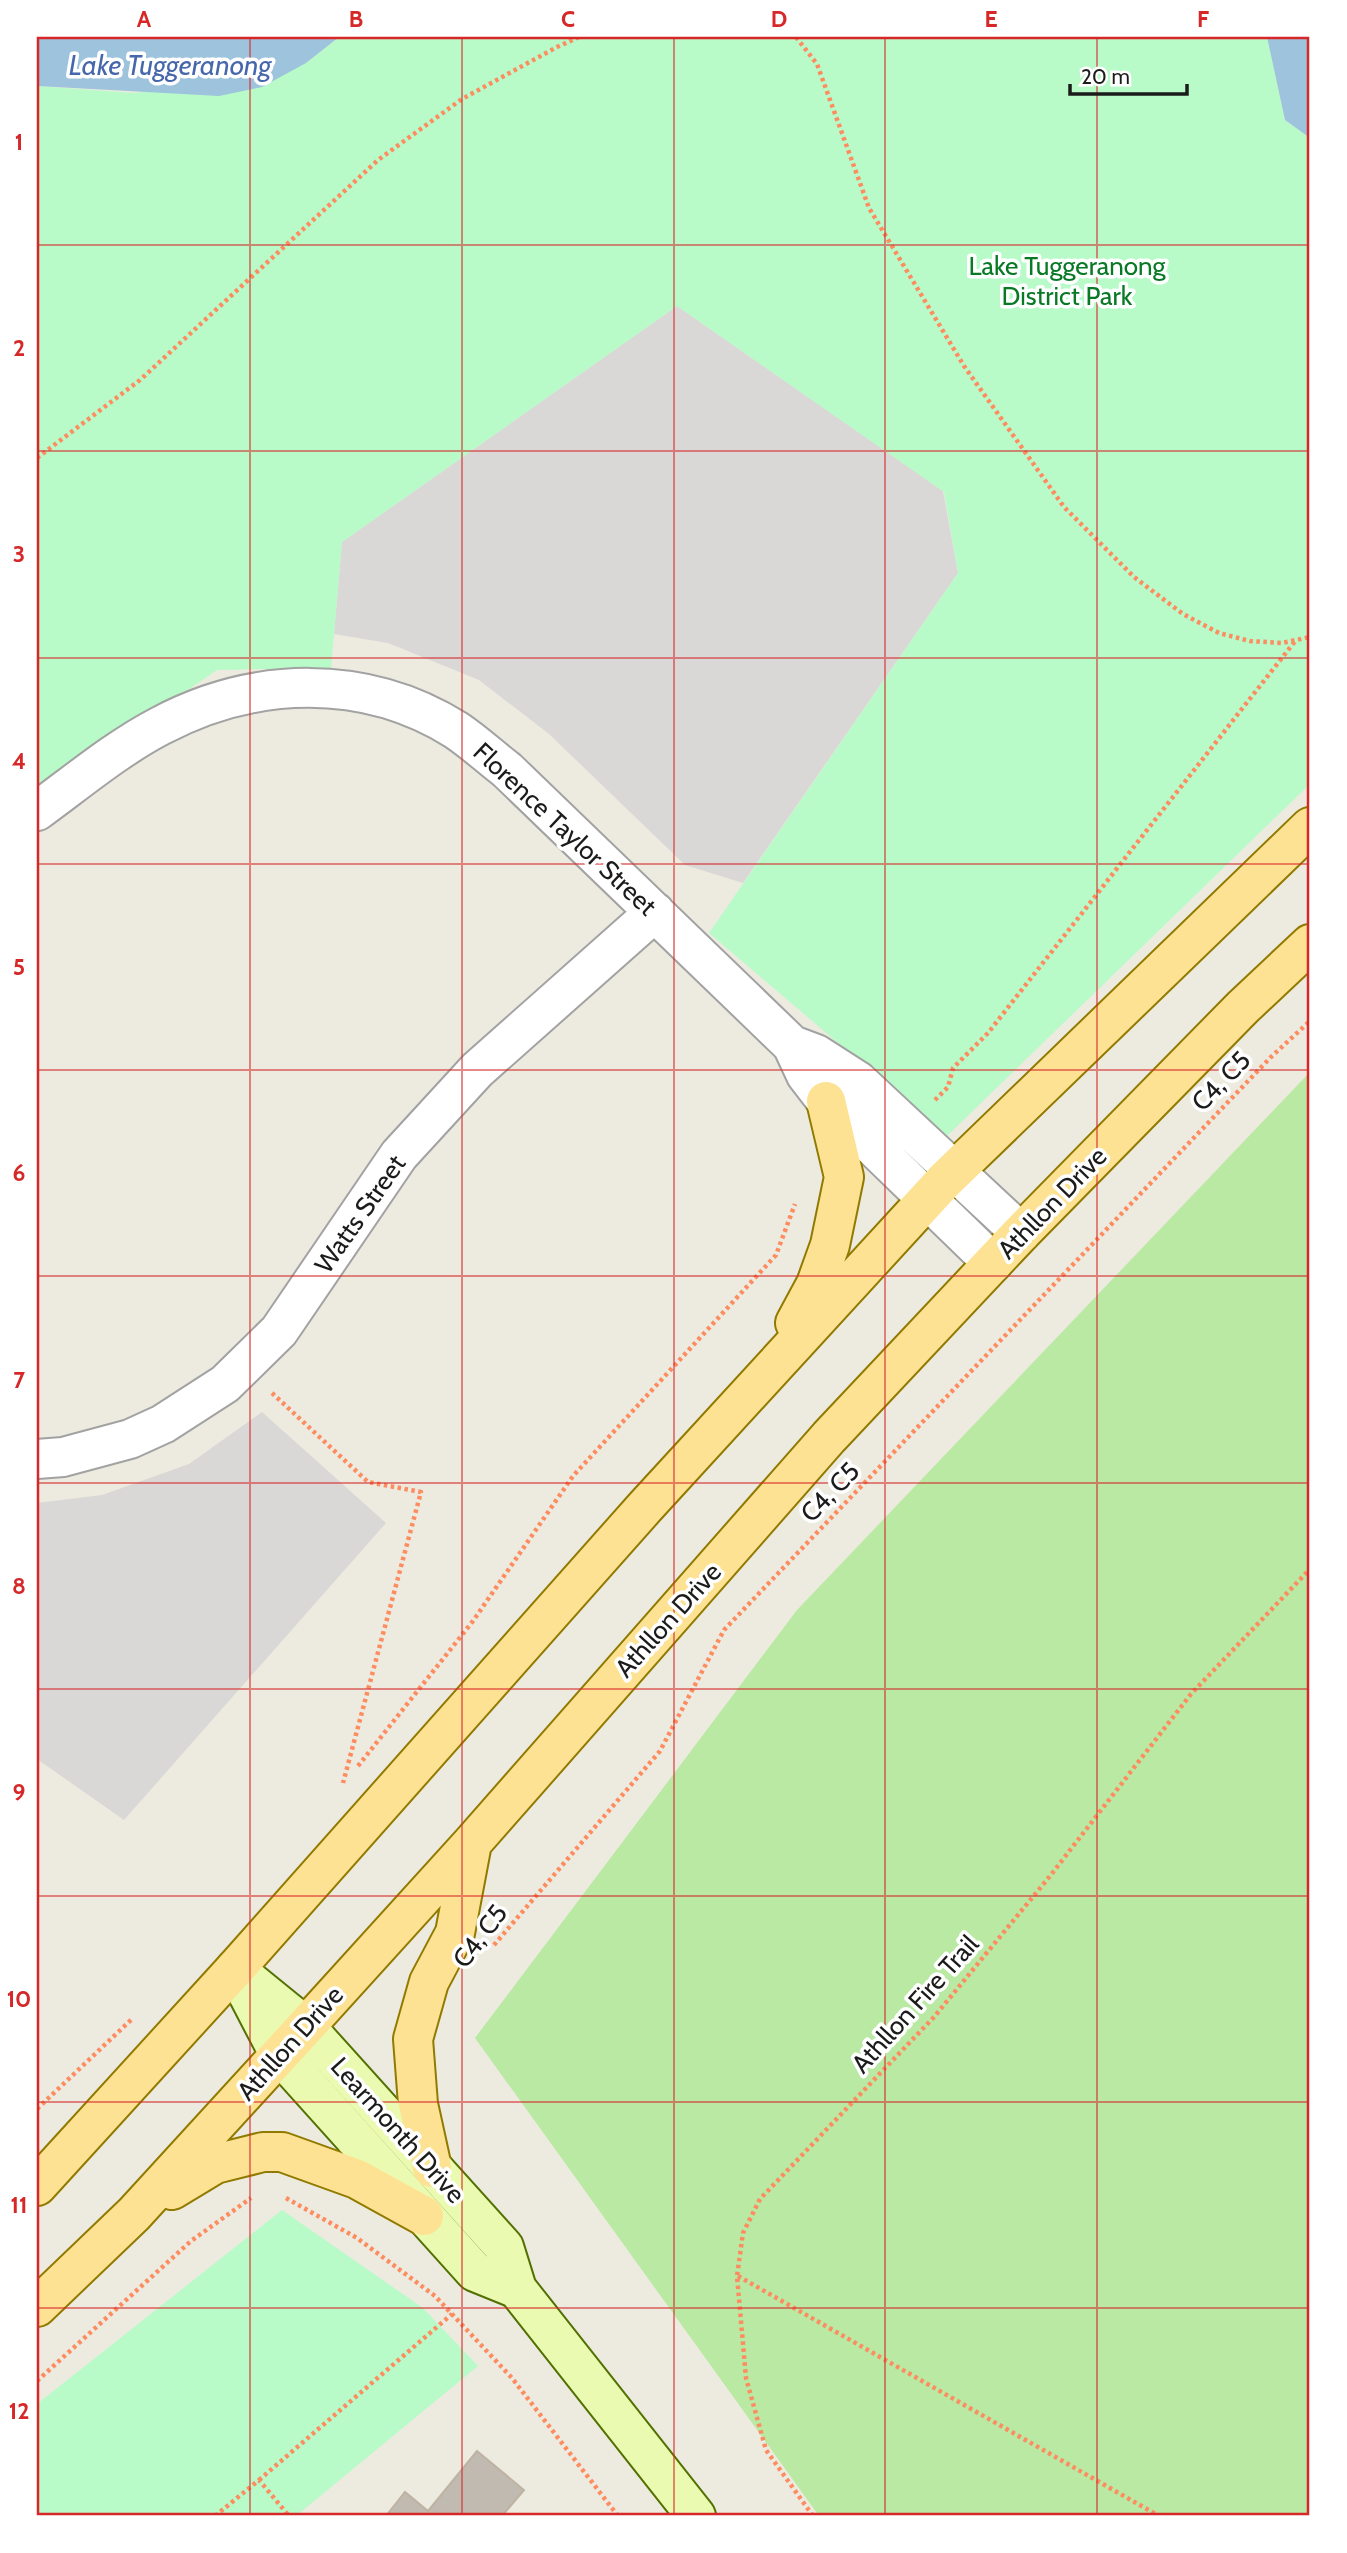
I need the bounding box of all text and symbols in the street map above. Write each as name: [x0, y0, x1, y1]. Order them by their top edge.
text: A: [137, 5, 152, 33]
text: B: [349, 5, 363, 33]
text: C: [561, 5, 575, 33]
text: D: [771, 5, 787, 33]
text: E: [984, 5, 998, 33]
text: F: [1197, 5, 1209, 33]
water label: Lake Tuggeranong: [69, 48, 272, 82]
scale bar: [1070, 52, 1188, 96]
text: 20 m: [1081, 64, 1130, 89]
text: 1: [15, 128, 23, 156]
park label: Lake Tuggeranong District Park: [968, 250, 1167, 312]
text: 2: [13, 334, 25, 362]
text: 3: [13, 540, 25, 568]
street label: Florence Taylor Street: [467, 736, 663, 922]
text: 4: [12, 747, 26, 775]
text: 5: [13, 953, 25, 981]
street label: C4, C5: [1185, 1044, 1257, 1118]
street label: Athllon Drive: [991, 1140, 1113, 1266]
street label: Watts Street: [308, 1149, 412, 1279]
text: 6: [13, 1159, 25, 1187]
text: 7: [13, 1366, 25, 1394]
street label: C4, C5: [794, 1455, 866, 1529]
street label: Athllon Drive: [608, 1556, 728, 1684]
text: 8: [12, 1572, 26, 1600]
text: 9: [13, 1778, 25, 1806]
street label: C4, C5: [446, 1898, 514, 1974]
street label: Athllon Fire Trail: [845, 1928, 985, 2080]
street label: Athllon Drive: [230, 1979, 350, 2107]
text: 10: [7, 1985, 31, 2013]
street label: Learmonth Drive: [324, 2050, 472, 2210]
text: 11: [11, 2191, 27, 2219]
text: 12: [9, 2397, 29, 2425]

